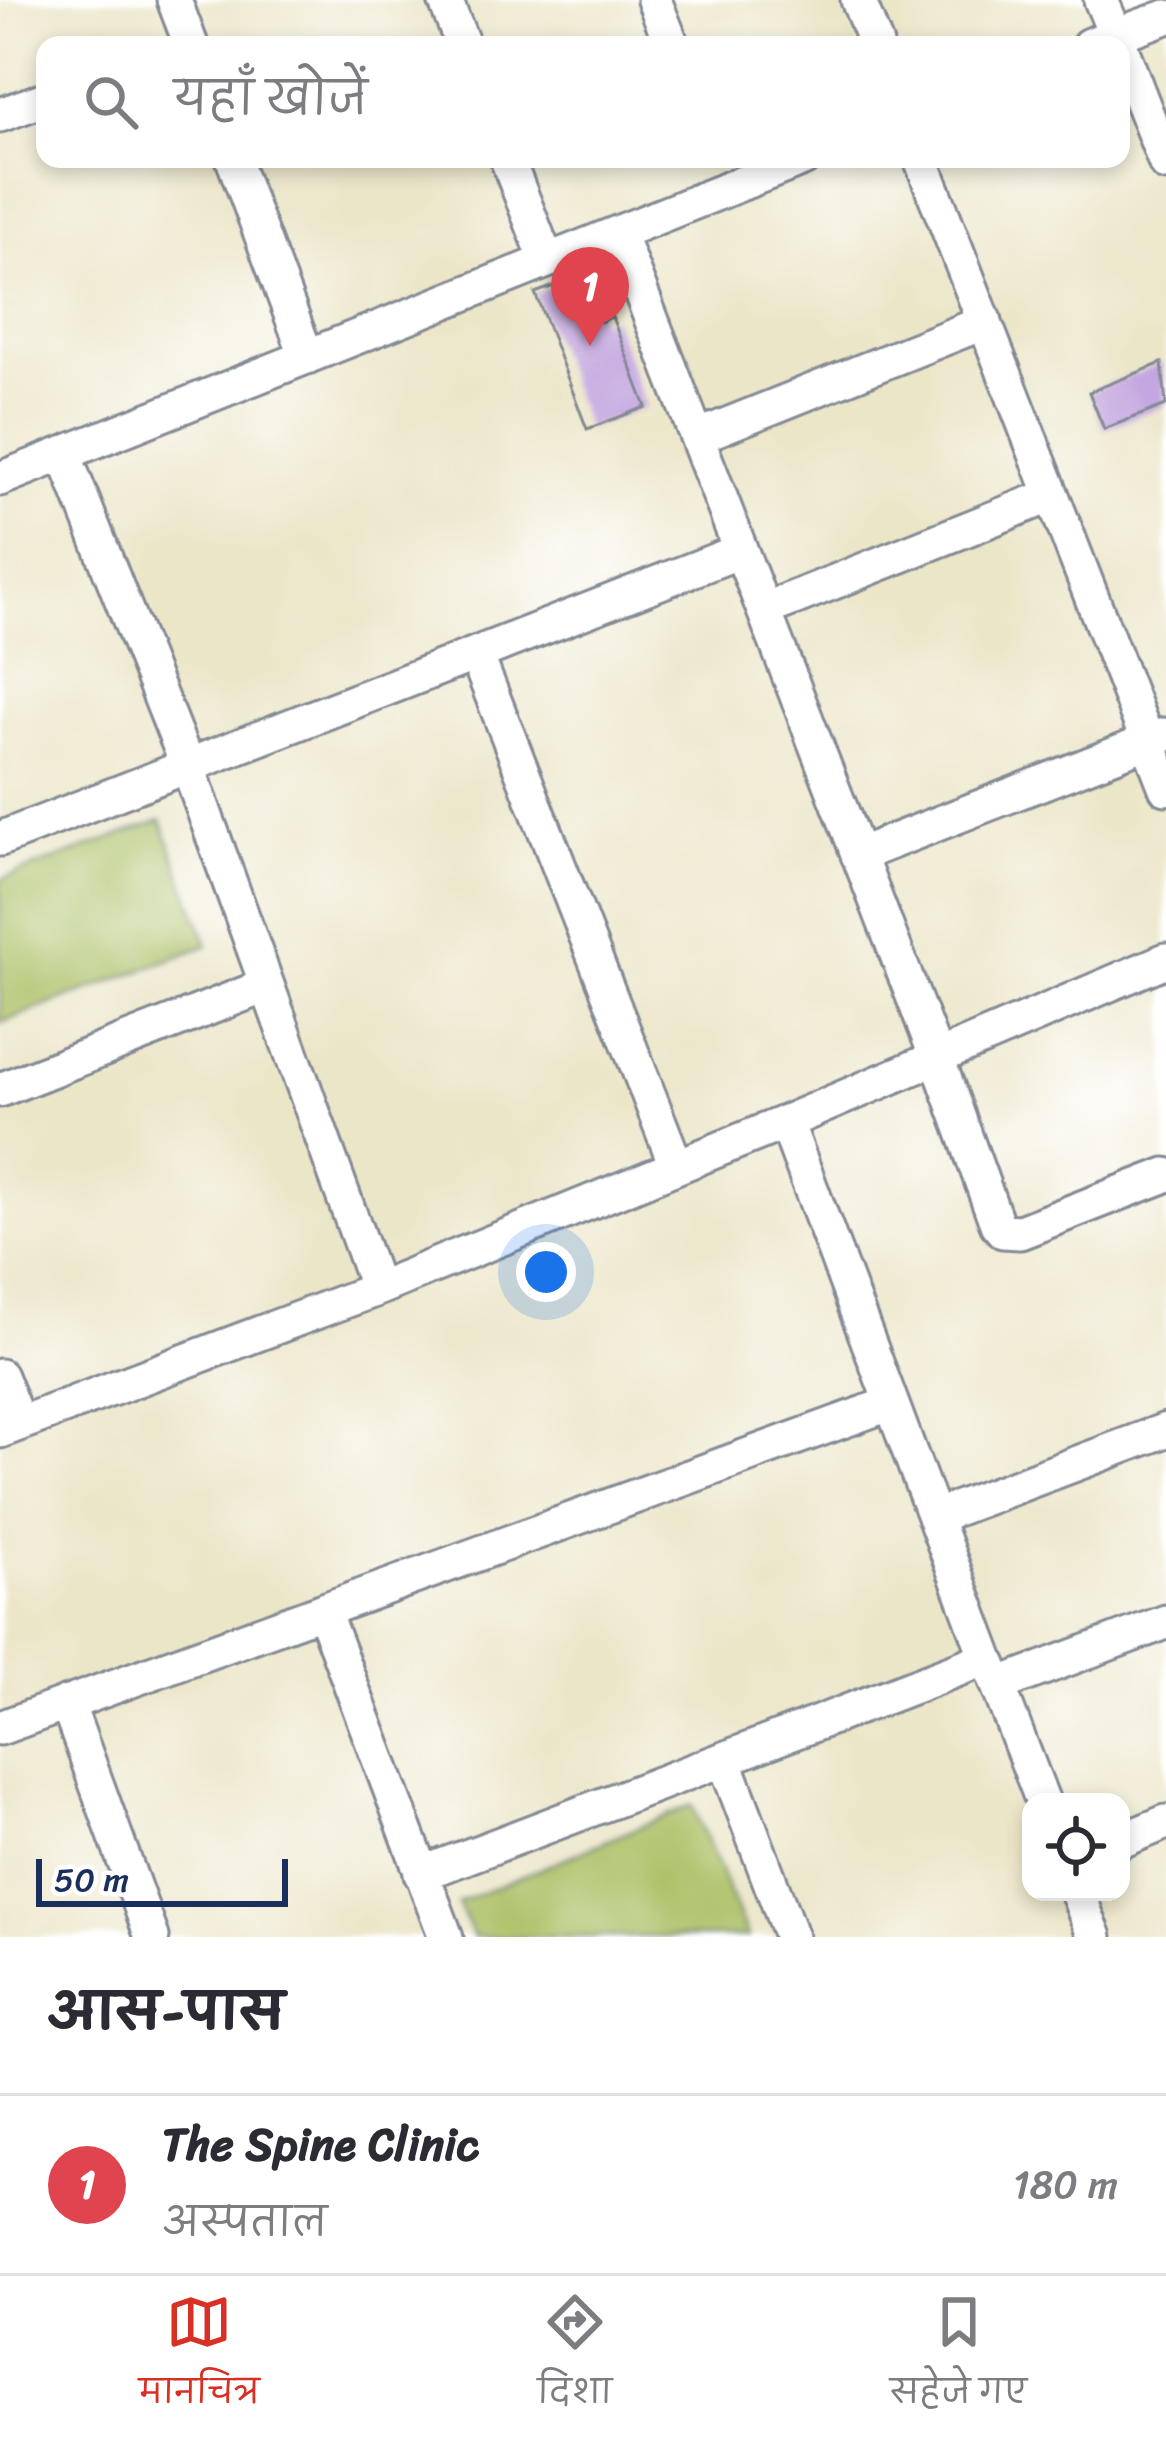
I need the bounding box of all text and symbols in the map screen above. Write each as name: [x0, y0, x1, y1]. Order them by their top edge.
search box: [36, 36, 1130, 168]
text: यहाँ खोजें: [174, 59, 368, 139]
icon: search: [78, 69, 144, 135]
pin: 1: [551, 247, 629, 346]
your location: [516, 1242, 576, 1302]
map controls: [1022, 1793, 1130, 1901]
button: locate: [1022, 1793, 1130, 1901]
text: 50 m: [54, 1851, 129, 1909]
scale bar: [36, 1853, 288, 1906]
text: आस-पास: [48, 1967, 284, 2057]
text: The Spine Clinic: [162, 2105, 479, 2185]
text: 1: [79, 2150, 95, 2219]
text: 180 m: [1013, 2150, 1118, 2219]
text: अस्पताल: [162, 2187, 328, 2256]
tab: मानचित्र: [139, 2289, 260, 2428]
tab: दिशा: [537, 2289, 612, 2428]
tab: सहेजे गए: [890, 2289, 1027, 2428]

